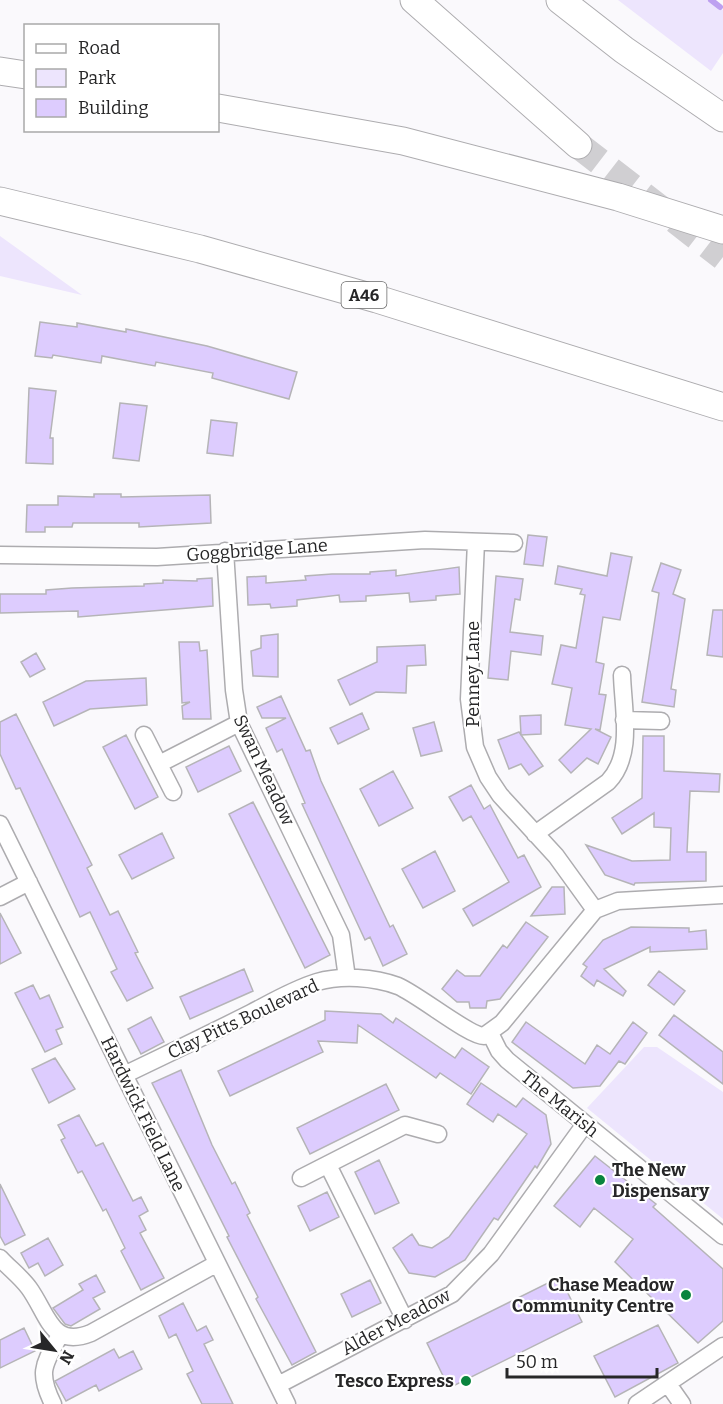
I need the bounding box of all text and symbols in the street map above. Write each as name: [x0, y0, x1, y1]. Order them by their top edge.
legend: [24, 24, 219, 132]
text: Road: [78, 37, 121, 59]
text: Park: [78, 67, 117, 89]
text: Building: [78, 97, 149, 119]
road number: A46: [342, 282, 386, 308]
street label: Goggbridge Lane: [185, 534, 329, 566]
street label: Penney Lane: [462, 621, 484, 727]
street label: Swan Meadow: [229, 711, 299, 829]
street label: Clay Pitts Boulevard: [164, 974, 322, 1064]
street label: Hardwick Field Lane: [96, 1033, 190, 1195]
street label: The Marish: [517, 1066, 603, 1142]
place label: The New Dispensary: [612, 1159, 710, 1202]
marker: The New Dispensary: [593, 1173, 607, 1187]
place label: Chase Meadow Community Centre: [512, 1274, 675, 1317]
street label: Alder Meadow: [338, 1284, 455, 1360]
marker: Chase Meadow Community Centre: [679, 1288, 693, 1302]
north arrow: [24, 1320, 84, 1380]
scale bar: [507, 1341, 657, 1379]
text: N: [55, 1347, 78, 1367]
text: 50 m: [516, 1351, 558, 1373]
place label: Tesco Express: [335, 1370, 454, 1392]
marker: Tesco Express: [459, 1374, 473, 1388]

